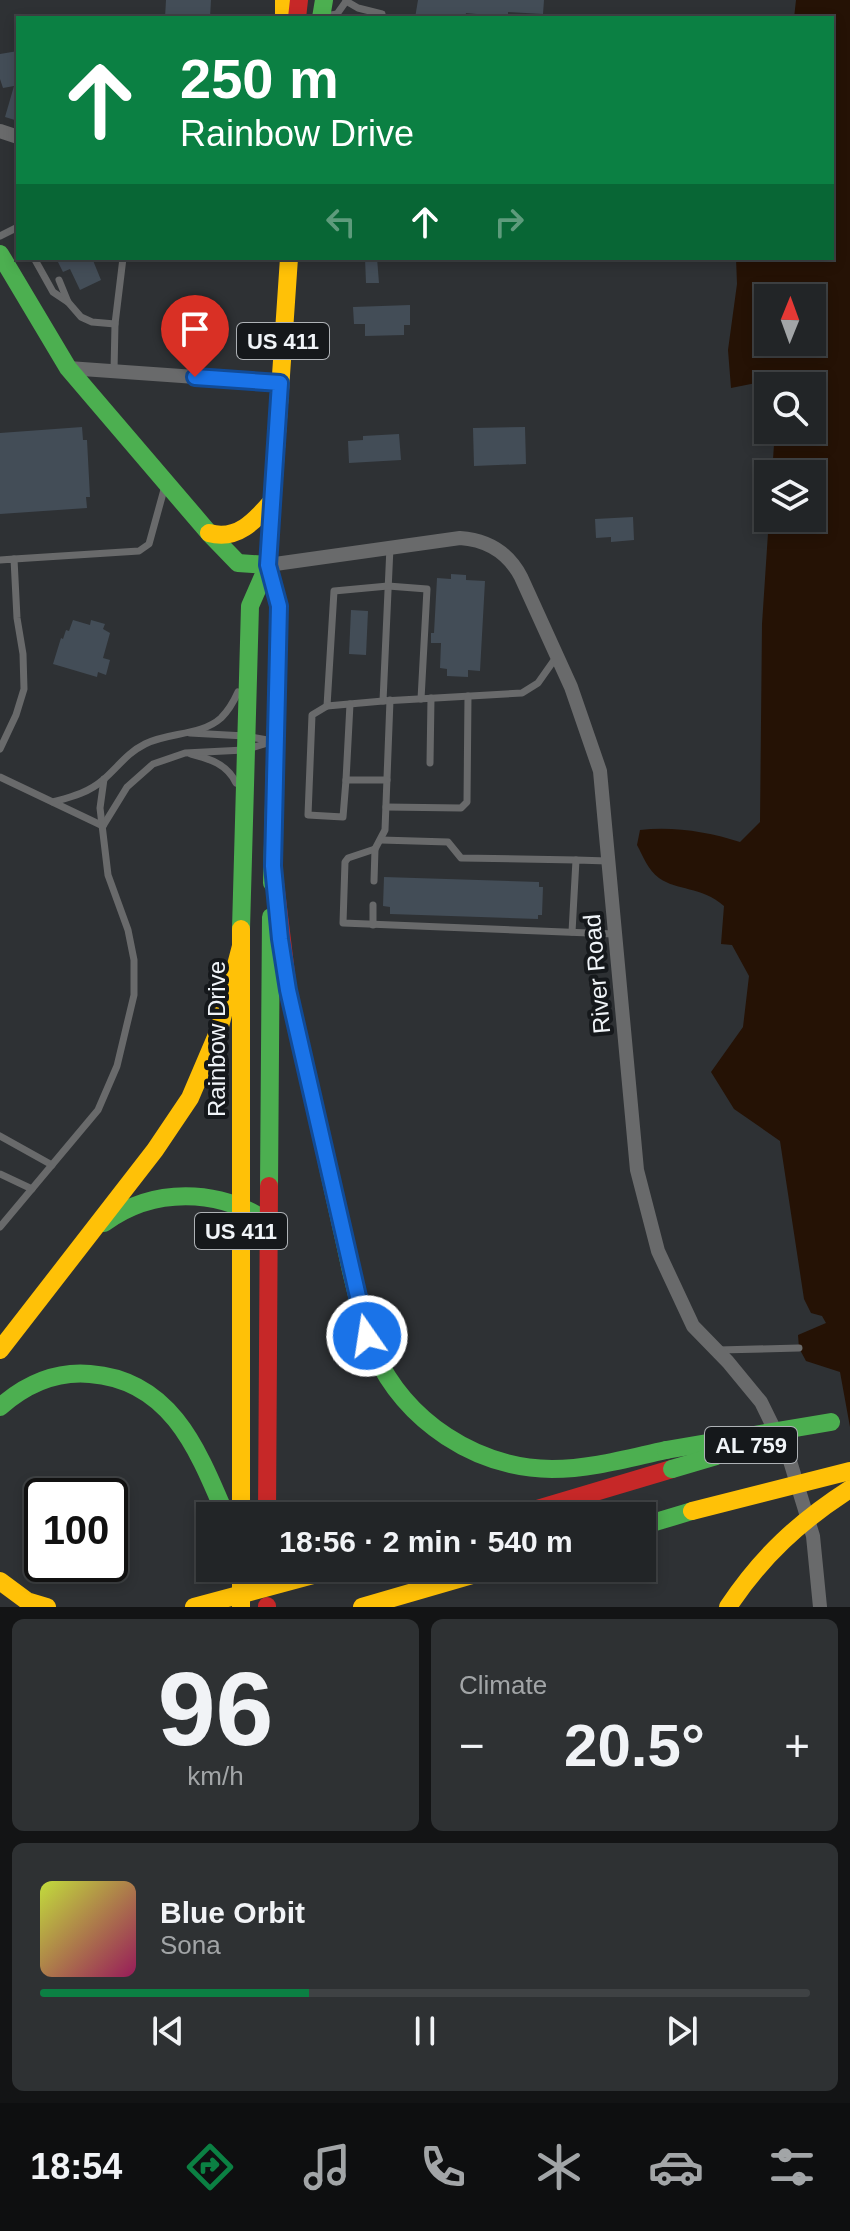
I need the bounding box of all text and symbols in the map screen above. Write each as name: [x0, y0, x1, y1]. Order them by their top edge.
text: 250 m: [180, 47, 339, 110]
icon: ahead: [48, 48, 152, 152]
text: Rainbow Drive: [180, 113, 414, 154]
icon: left: [319, 200, 363, 244]
icon: ahead: [403, 200, 447, 244]
icon: right: [487, 200, 531, 244]
north arrow: [754, 284, 826, 356]
map controls: [754, 284, 826, 532]
pin: [161, 295, 229, 377]
icon: arrive: [173, 307, 217, 351]
road number: US 411: [237, 323, 329, 359]
button: search: [754, 372, 826, 444]
button: layers: [754, 460, 826, 532]
street label: River Road: [578, 913, 615, 1035]
street label: Rainbow Drive: [203, 961, 230, 1117]
road number: US 411: [195, 1213, 287, 1249]
position arrow: [325, 1294, 409, 1378]
road number: AL 759: [705, 1427, 797, 1463]
speed limit sign: 100: [24, 1478, 128, 1582]
text: 18:56 · 2 min · 540 m: [279, 1525, 573, 1558]
text: 96: [158, 1651, 273, 1767]
text: Climate: [459, 1670, 547, 1700]
text: 20.5°: [564, 1712, 705, 1779]
text: −: [459, 1721, 485, 1770]
text: +: [784, 1721, 810, 1770]
text: km/h: [187, 1761, 244, 1791]
text: Blue Orbit: [160, 1896, 305, 1929]
text: Sona: [160, 1930, 221, 1960]
icon: previous: [146, 2009, 190, 2053]
icon: pause: [403, 2009, 447, 2053]
icon: next: [660, 2009, 704, 2053]
icon: directions: [182, 2139, 238, 2195]
icon: music: [299, 2139, 355, 2195]
icon: phone: [415, 2139, 471, 2195]
icon: climate: [531, 2139, 587, 2195]
icon: car: [648, 2139, 704, 2195]
icon: filters: [764, 2139, 820, 2195]
text: 18:54: [30, 2146, 122, 2187]

